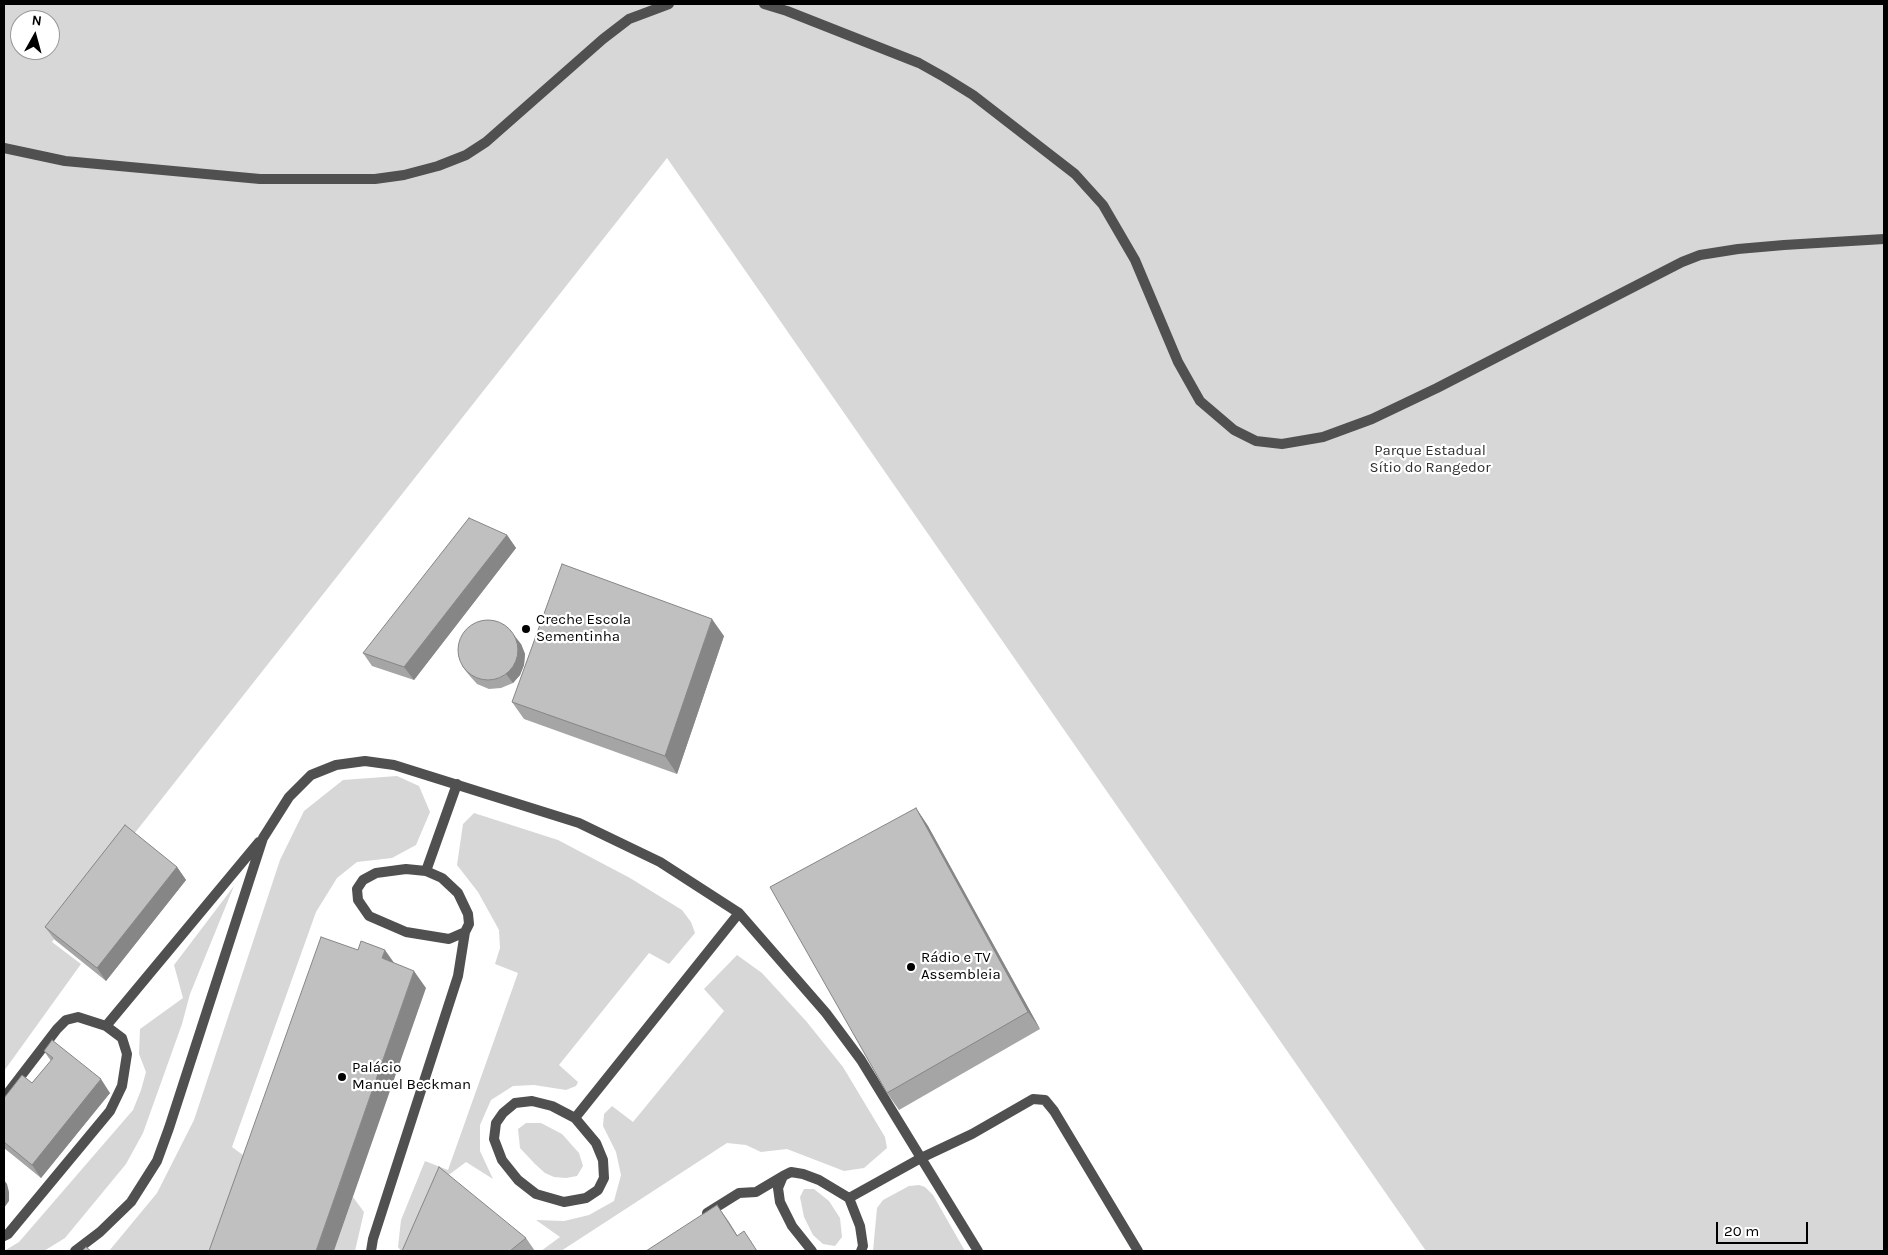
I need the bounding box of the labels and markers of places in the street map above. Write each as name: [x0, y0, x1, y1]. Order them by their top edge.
place label: Creche Escola Sementinha: [536, 611, 631, 646]
marker: Creche Escola Sementinha: [520, 623, 532, 635]
place label: Rádio e TV Assembleia: [921, 949, 1001, 984]
marker: Rádio e TV Assembleia: [905, 961, 917, 973]
place label: Palácio Manuel Beckman: [352, 1059, 471, 1094]
marker: Palácio Manuel Beckman: [336, 1071, 348, 1083]

